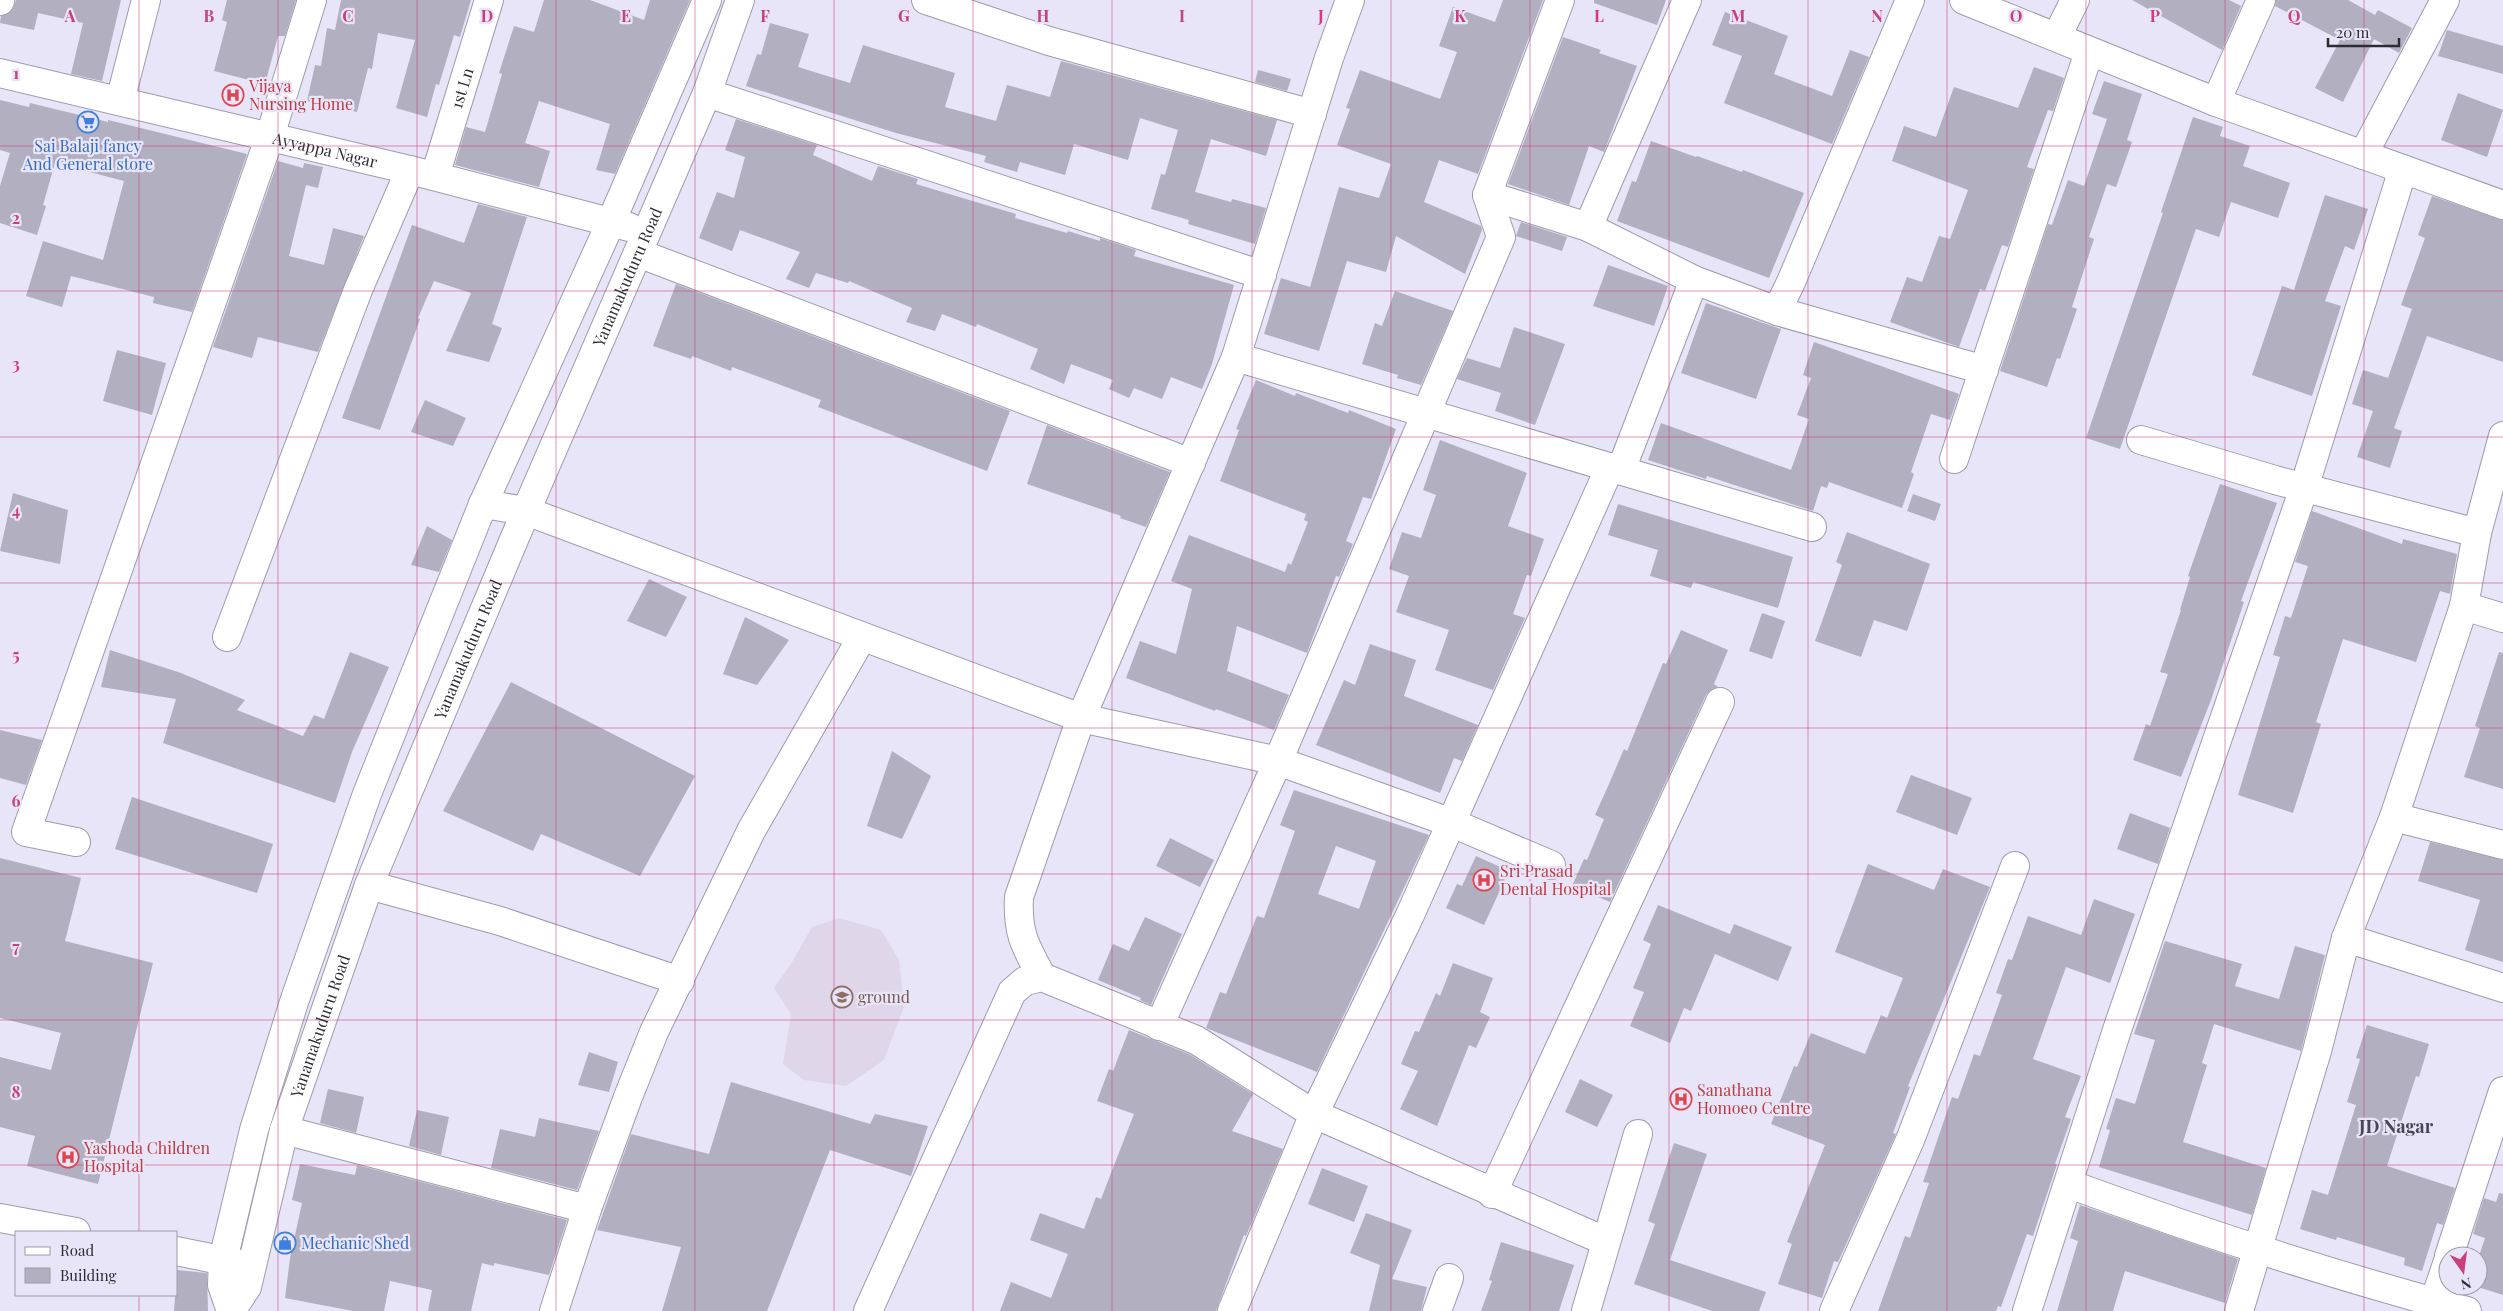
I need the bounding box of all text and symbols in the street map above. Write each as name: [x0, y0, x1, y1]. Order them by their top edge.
text: A: [64, 5, 76, 26]
text: B: [204, 5, 215, 26]
text: C: [342, 5, 354, 26]
text: D: [481, 5, 493, 26]
text: E: [621, 5, 631, 26]
text: F: [760, 5, 770, 26]
text: G: [898, 5, 910, 26]
text: H: [1037, 5, 1050, 26]
text: I: [1179, 5, 1185, 26]
text: J: [1317, 5, 1324, 26]
text: K: [1454, 5, 1466, 26]
text: L: [1594, 5, 1604, 26]
text: M: [1731, 5, 1746, 26]
text: N: [1871, 5, 1883, 26]
text: O: [2010, 5, 2022, 26]
text: P: [2150, 5, 2160, 26]
text: Q: [2288, 5, 2301, 26]
scale bar: [2328, 15, 2399, 47]
text: 20 m: [2336, 22, 2370, 42]
text: 1: [13, 62, 19, 83]
street label: 1st Ln: [445, 65, 478, 111]
place label: Vijaya Nursing Home: [248, 75, 353, 114]
hospital icon: Vijaya Nursing Home: [221, 83, 245, 107]
supermarket icon: Sai Balaji fancy And General store: [76, 110, 100, 134]
street label: Ayyappa Nagar: [270, 127, 380, 172]
place label: Sai Balaji fancy And General store: [22, 135, 153, 174]
street label: Yanamakuduru Road: [587, 204, 666, 351]
text: 2: [12, 207, 20, 228]
text: 3: [12, 353, 20, 374]
text: 4: [12, 499, 20, 520]
street label: Yanamakuduru Road: [428, 576, 506, 723]
text: 5: [12, 644, 20, 665]
text: 6: [12, 790, 21, 811]
place label: Sri Prasad Dental Hospital: [1500, 860, 1612, 899]
hospital icon: Sri Prasad Dental Hospital: [1472, 868, 1496, 892]
text: 7: [12, 936, 20, 957]
street label: Yanamakuduru Road: [285, 952, 354, 1101]
school or university icon: ground: [830, 985, 854, 1009]
place label: ground: [858, 986, 910, 1007]
place label: Sanathana Homoeo Centre: [1697, 1079, 1811, 1118]
text: 8: [12, 1081, 21, 1102]
hospital icon: Sanathana Homoeo Centre: [1669, 1087, 1693, 1111]
district label: JD Nagar: [2358, 1114, 2434, 1138]
place label: Yashoda Children Hospital: [83, 1137, 210, 1176]
hospital icon: Yashoda Children Hospital: [56, 1145, 80, 1169]
legend: [15, 1231, 178, 1296]
shop icon: Mechanic Shed: [273, 1231, 297, 1255]
place label: Mechanic Shed: [301, 1232, 409, 1253]
text: Road: [60, 1240, 94, 1260]
north arrow: [2438, 1246, 2488, 1296]
text: Building: [60, 1265, 117, 1285]
text: N: [2459, 1274, 2473, 1295]

